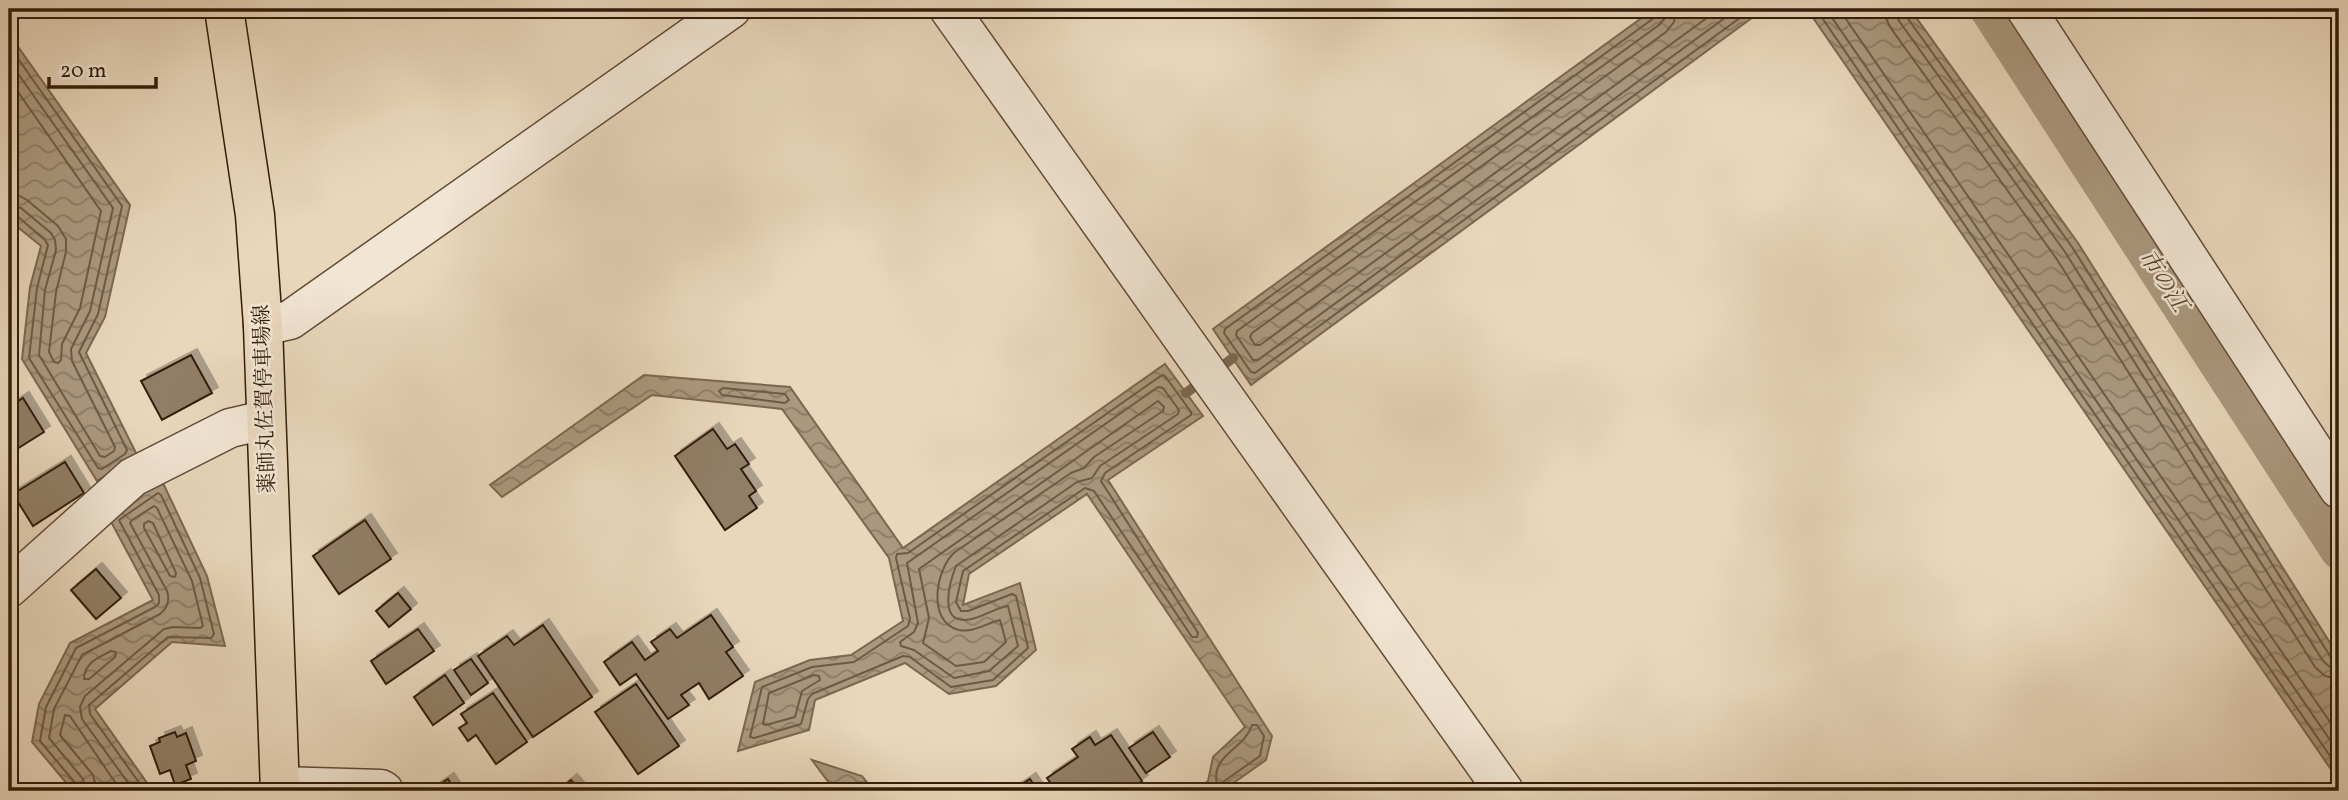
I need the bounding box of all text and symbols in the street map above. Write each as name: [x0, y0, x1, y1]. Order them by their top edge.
scale bar: [49, 46, 156, 90]
text: 20 m: [60, 57, 106, 86]
water label: 市の江: [2130, 243, 2196, 321]
street label: 薬師丸佐賀停車場線: [248, 304, 283, 494]

